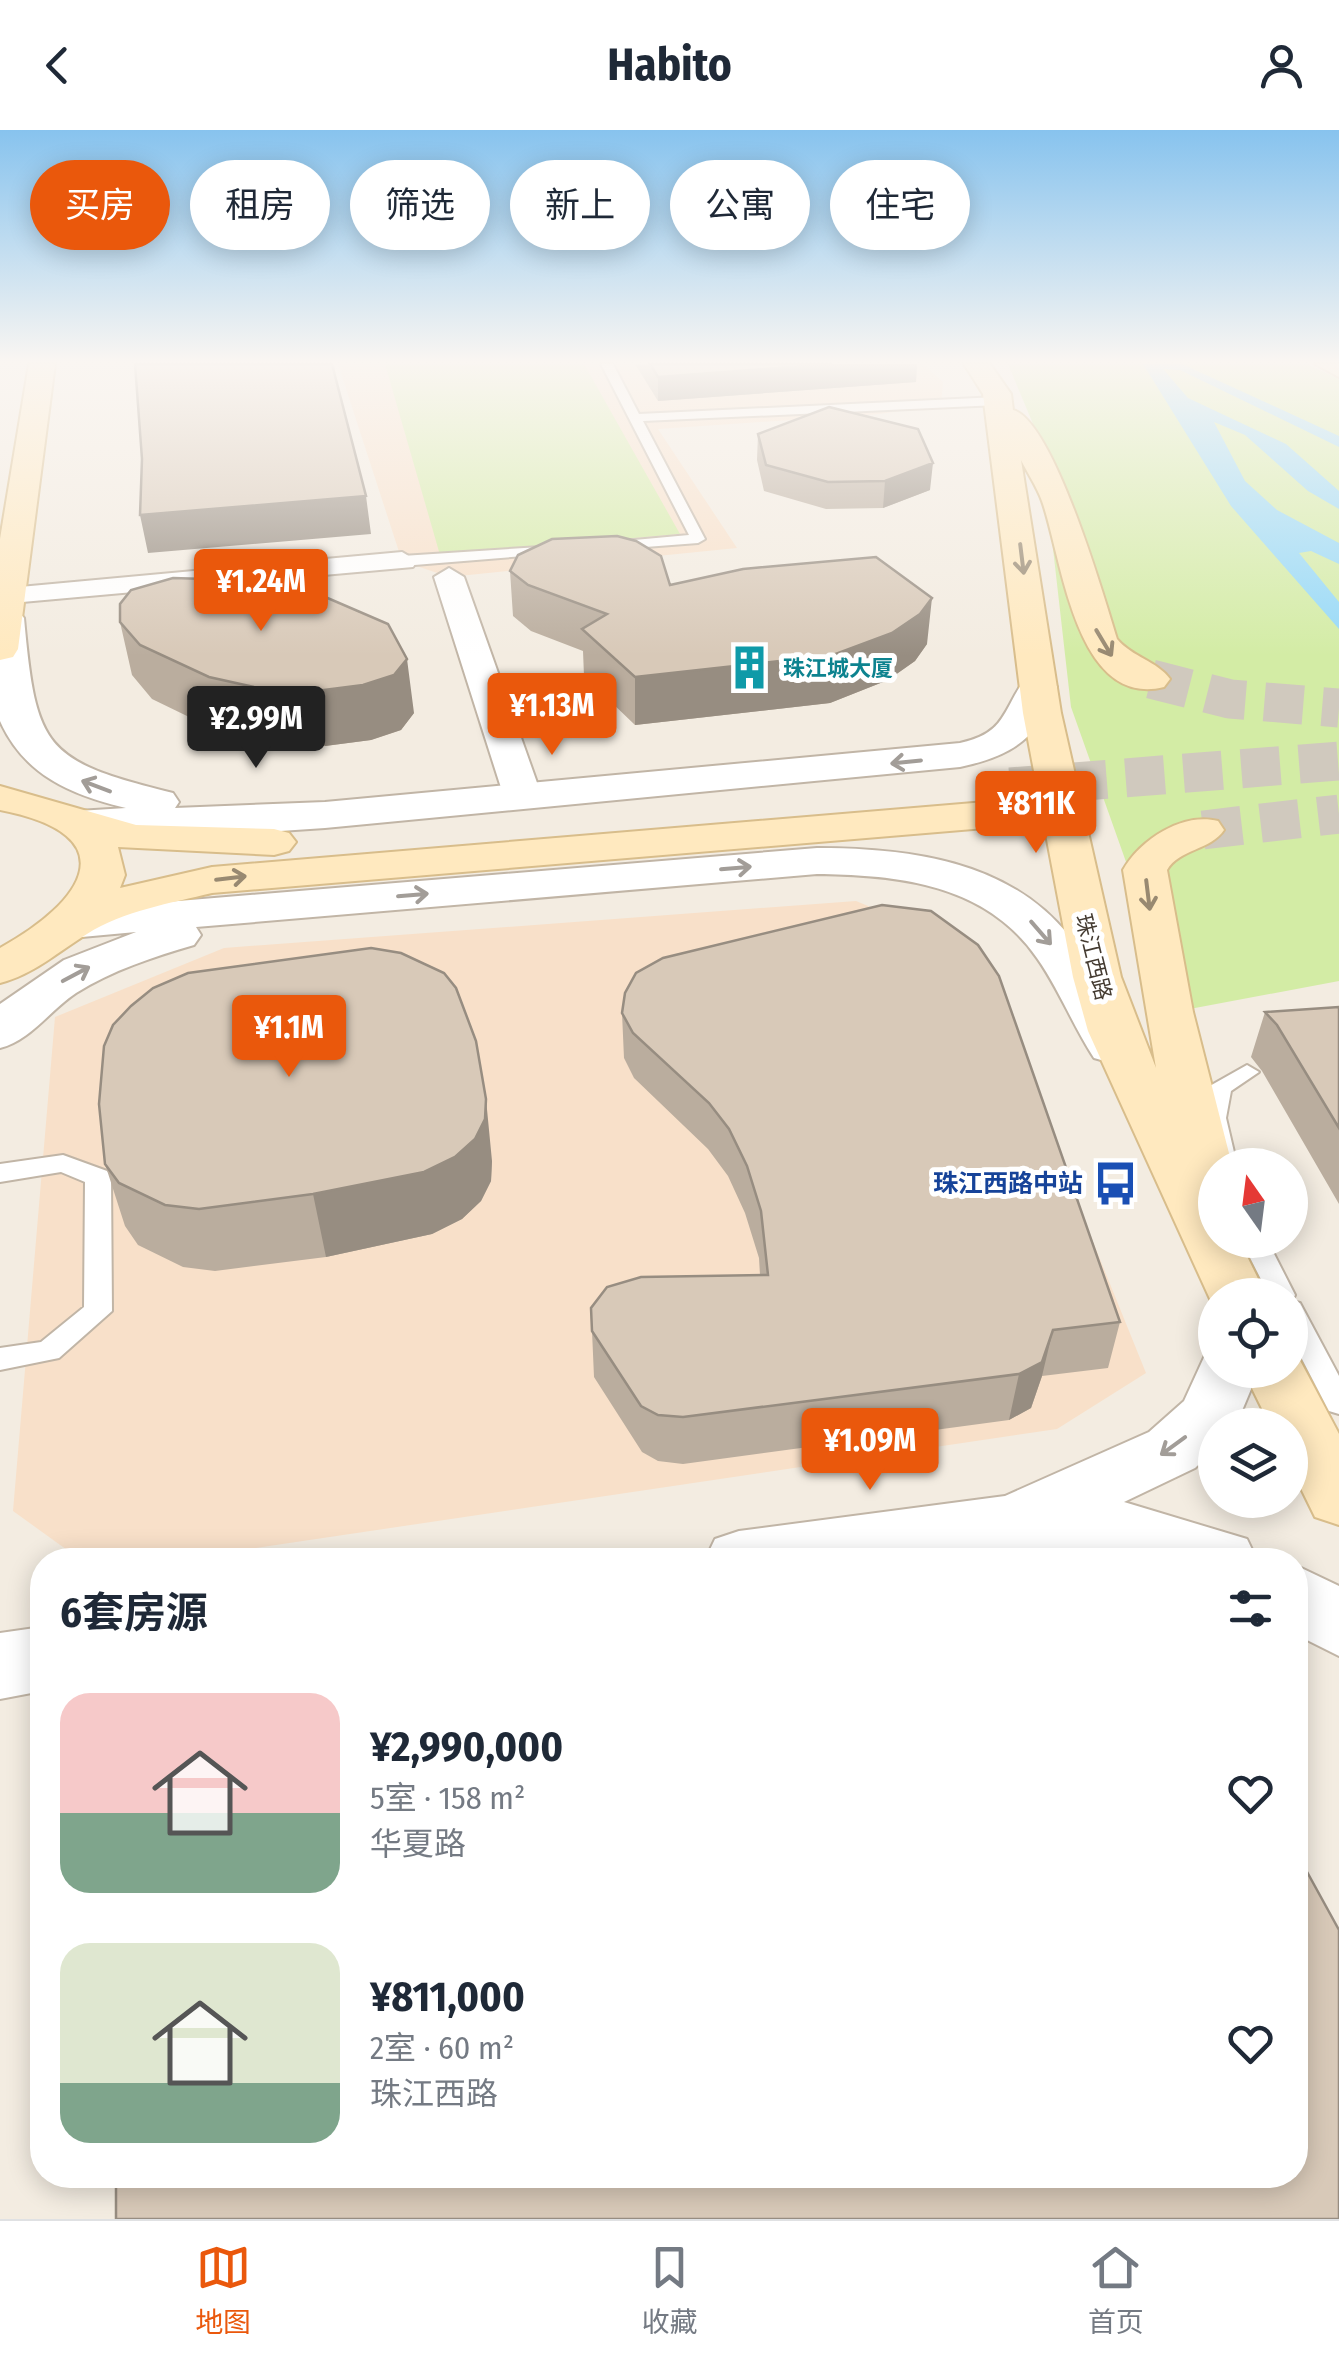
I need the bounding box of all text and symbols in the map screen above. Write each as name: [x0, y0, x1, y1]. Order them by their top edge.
icon: back: [30, 38, 85, 93]
text: Habito: [607, 38, 732, 92]
icon: person: [1254, 38, 1309, 93]
chip: 买房: [30, 160, 170, 250]
chip: 租房: [190, 160, 330, 250]
chip: 筛选: [350, 160, 490, 250]
chip: 新上: [510, 160, 650, 250]
chip: 公寓: [670, 160, 810, 250]
chip: 住宅: [830, 160, 970, 250]
one-way arrow: [1013, 542, 1032, 574]
pin: ¥1.24M: [180, 549, 342, 634]
text: ¥1.24M: [216, 562, 306, 600]
one-way arrow: [1094, 628, 1114, 656]
building icon: 珠江城大厦: [726, 644, 774, 692]
place label: 珠江城大厦: [783, 655, 893, 682]
pin: ¥1.13M: [471, 673, 633, 758]
pin: ¥2.99M: [175, 686, 337, 771]
text: ¥1.13M: [510, 686, 594, 724]
text: ¥2.99M: [209, 699, 303, 737]
one-way arrow: [891, 753, 923, 772]
pin: ¥811K: [966, 771, 1106, 856]
one-way arrow: [81, 776, 112, 794]
text: ¥811K: [997, 784, 1075, 822]
one-way arrow: [720, 858, 752, 877]
one-way arrow: [215, 868, 247, 887]
one-way arrow: [1139, 878, 1158, 911]
one-way arrow: [396, 886, 428, 905]
street label: 珠江西路: [1070, 911, 1117, 1003]
one-way arrow: [1030, 920, 1053, 945]
one-way arrow: [61, 964, 91, 983]
pin: ¥1.1M: [219, 995, 359, 1080]
text: ¥1.1M: [254, 1008, 324, 1046]
north arrow: [1198, 1148, 1308, 1258]
map controls: [1198, 1148, 1308, 1518]
bus stop icon: 珠江西路中站: [1092, 1159, 1140, 1207]
place label: 珠江西路中站: [933, 1169, 1083, 1199]
button: locate: [1198, 1278, 1308, 1388]
pin: ¥1.09M: [789, 1408, 951, 1493]
button: layers: [1198, 1408, 1308, 1518]
text: ¥1.09M: [824, 1421, 916, 1459]
one-way arrow: [1160, 1436, 1187, 1457]
icon: filters: [1223, 1581, 1278, 1636]
text: 6套房源: [60, 1588, 208, 1638]
text: ¥2,990,000: [370, 1722, 563, 1772]
icon: home: [140, 1733, 260, 1853]
icon: heart: [1223, 1766, 1278, 1821]
text: 5室 · 158 m²: [370, 1779, 525, 1817]
text: 华夏路: [370, 1825, 466, 1863]
text: ¥811,000: [370, 1972, 525, 2022]
icon: home: [140, 1983, 260, 2103]
icon: heart: [1223, 2016, 1278, 2071]
text: 2室 · 60 m²: [370, 2029, 514, 2067]
text: 珠江西路: [370, 2075, 498, 2113]
tab: 地图: [195, 2240, 251, 2340]
tab: 收藏: [641, 2240, 698, 2340]
tab: 首页: [1088, 2240, 1144, 2340]

